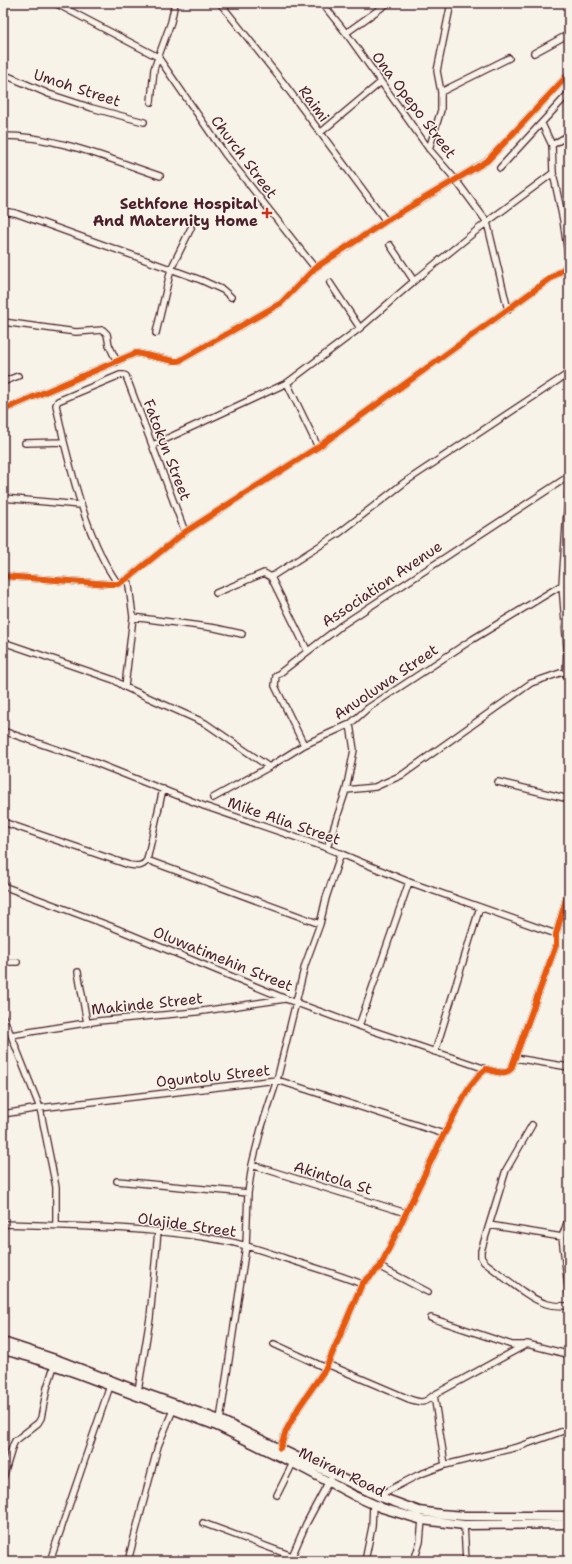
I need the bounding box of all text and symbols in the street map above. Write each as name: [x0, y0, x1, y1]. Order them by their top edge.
street label: Ona Opepo Street: [367, 48, 461, 162]
street label: Umoh Street: [31, 65, 123, 111]
street label: Raimi: [294, 82, 334, 126]
street label: Church Street: [206, 112, 282, 202]
place label: Sethfone Hospital And Maternity Home: [93, 194, 258, 231]
marker: Sethfone Hospital And Maternity Home: [261, 207, 273, 219]
street label: Fatokun Street: [138, 396, 196, 504]
street label: Association Avenue: [318, 536, 446, 632]
street label: Anuoluwa Street: [330, 640, 442, 724]
street label: Mike Alia Street: [225, 792, 343, 850]
street label: Oluwatimehin Street: [150, 922, 296, 996]
street label: Makinde Street: [90, 988, 204, 1020]
street label: Oguntolu Street: [155, 1060, 271, 1092]
street label: Akintola St: [291, 1157, 375, 1199]
street label: Olajide Street: [136, 1208, 238, 1242]
street label: Meiran Road: [295, 1442, 389, 1502]

